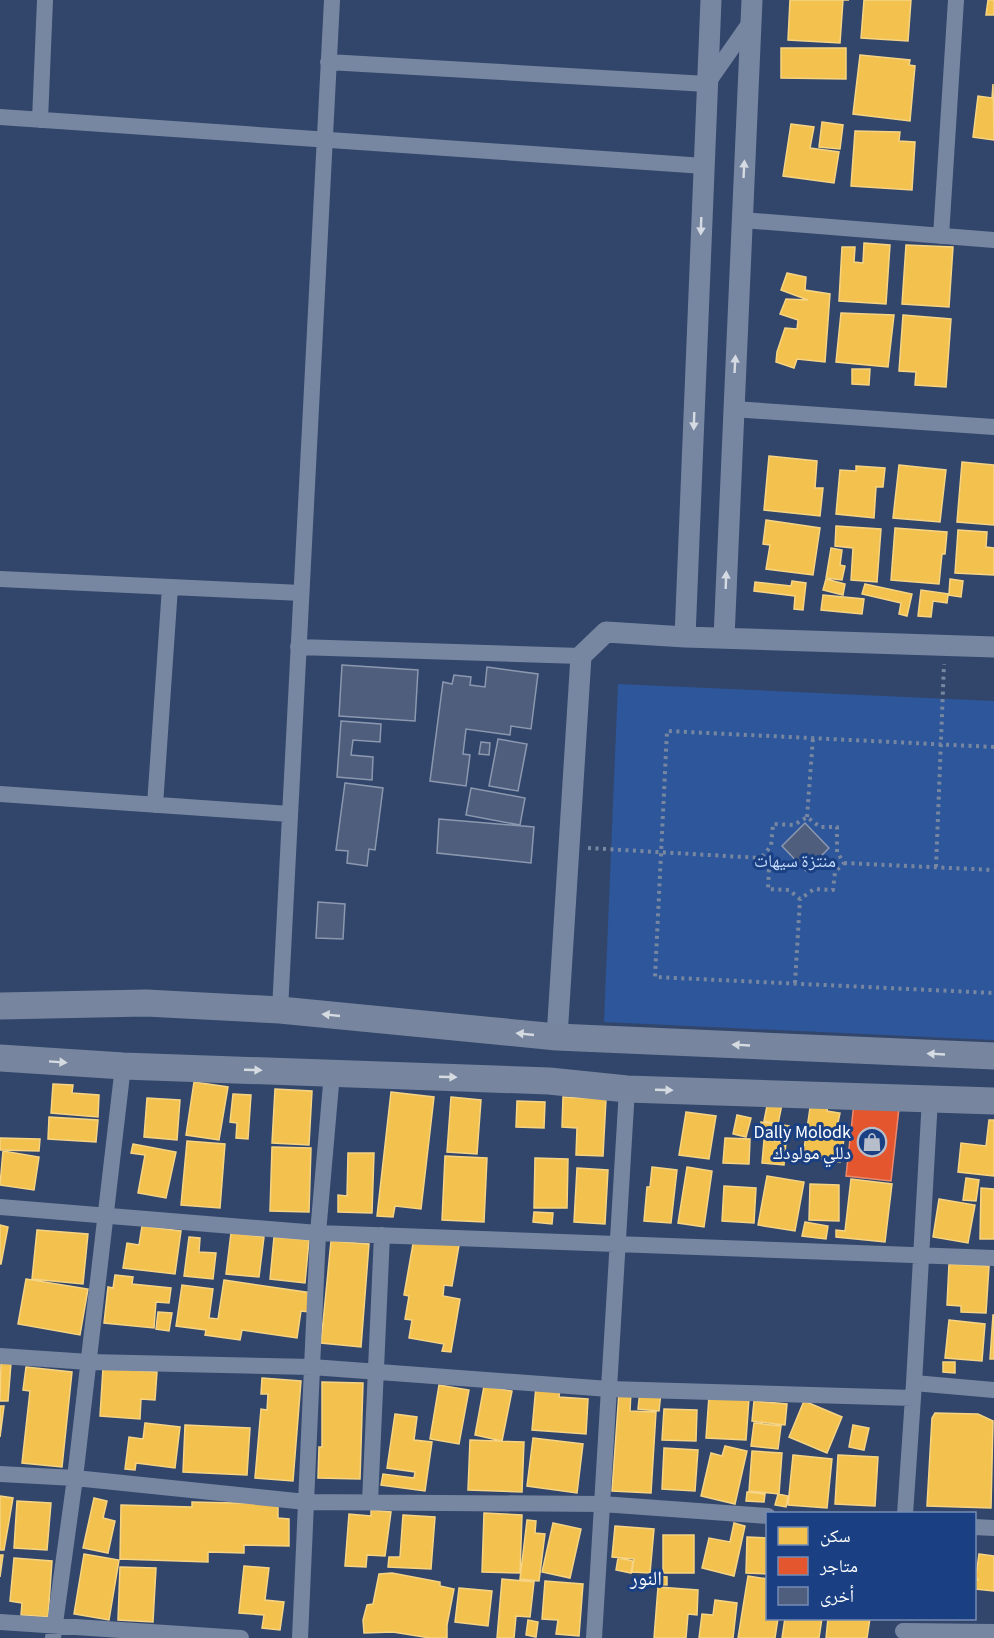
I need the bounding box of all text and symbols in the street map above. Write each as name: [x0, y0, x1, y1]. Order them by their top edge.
one-way arrow: [740, 160, 749, 179]
one-way arrow: [697, 217, 706, 236]
one-way arrow: [731, 355, 740, 374]
one-way arrow: [689, 412, 698, 431]
one-way arrow: [722, 570, 731, 589]
park label: منتزة سيهات: [754, 849, 836, 874]
one-way arrow: [321, 1010, 340, 1020]
one-way arrow: [516, 1029, 535, 1039]
one-way arrow: [731, 1041, 750, 1050]
one-way arrow: [926, 1049, 945, 1058]
one-way arrow: [49, 1057, 68, 1066]
one-way arrow: [244, 1066, 263, 1075]
one-way arrow: [439, 1073, 458, 1082]
one-way arrow: [654, 1085, 673, 1095]
place label: Dally Molodk دللي مولودك: [754, 1120, 851, 1167]
shop icon: Dally Molodk دللي مولودك: [856, 1126, 888, 1158]
legend: [766, 1512, 976, 1620]
text: سكن: [820, 1524, 851, 1549]
text: متاجر: [819, 1554, 858, 1579]
district label: النور: [629, 1565, 662, 1593]
text: أخرى: [820, 1584, 854, 1609]

